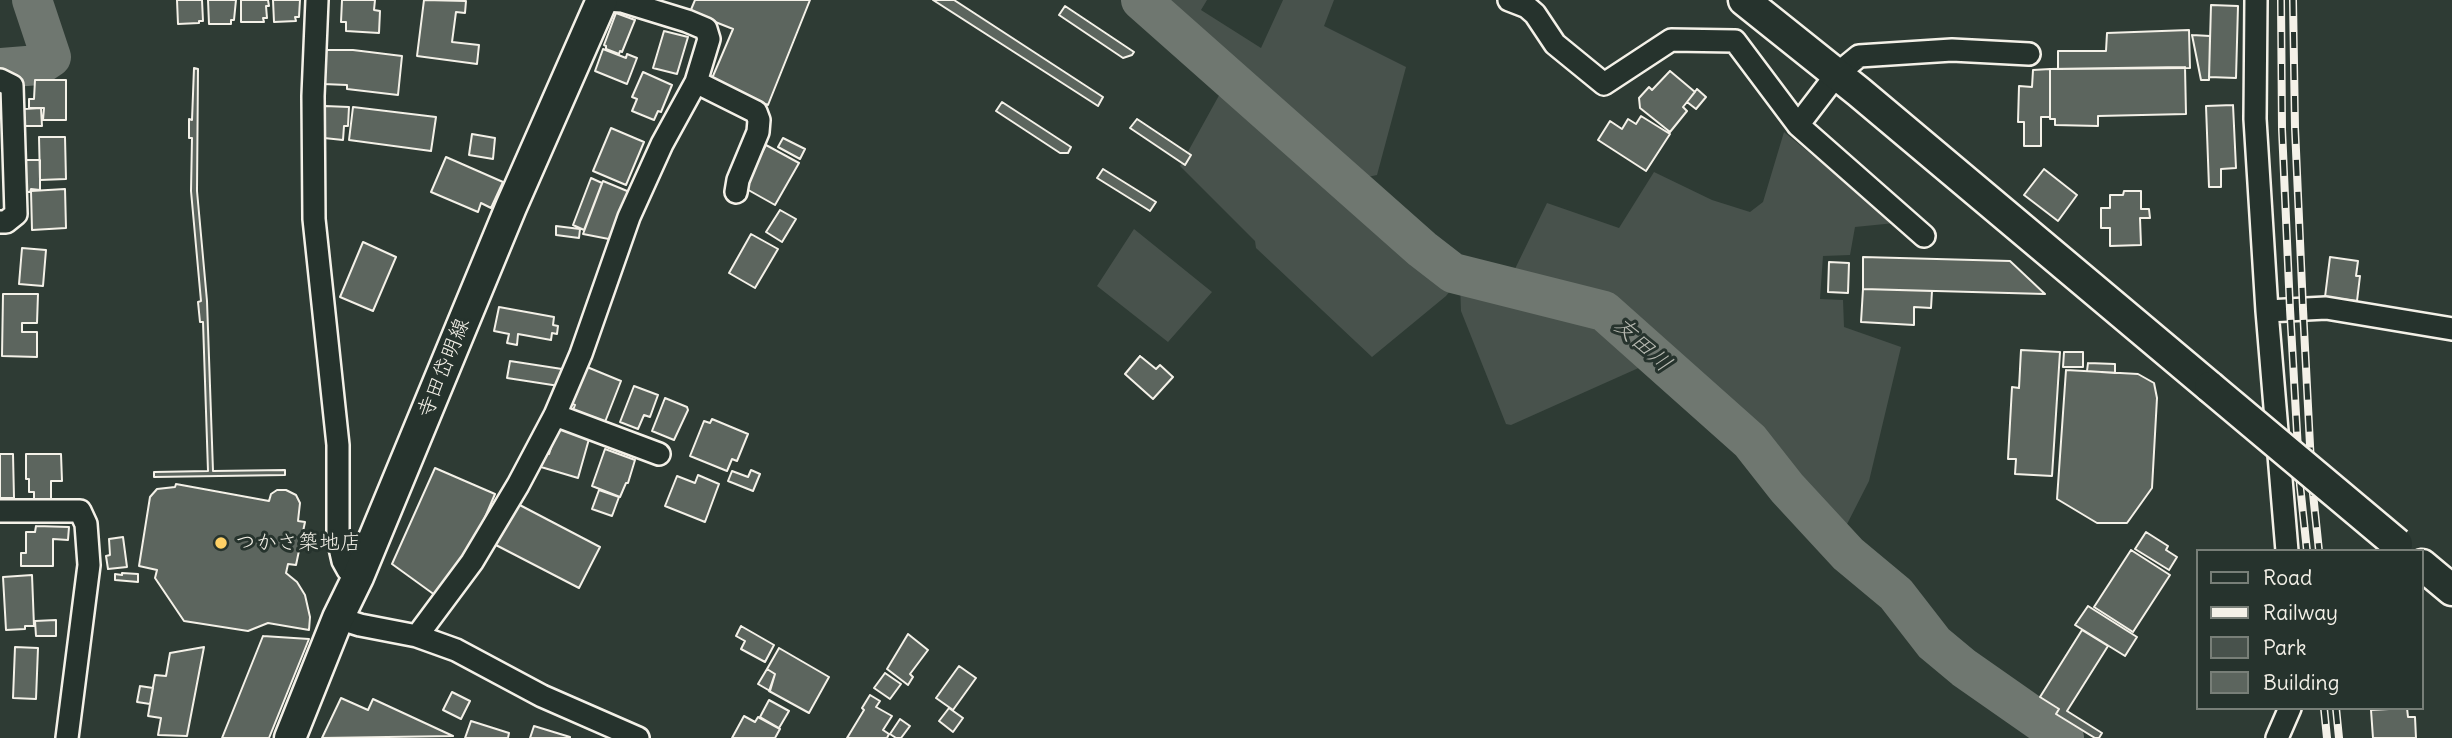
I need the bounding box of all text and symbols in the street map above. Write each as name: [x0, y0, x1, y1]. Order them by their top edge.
water label: 友田川: [1607, 312, 1677, 378]
street label: 寺田岱明線: [413, 315, 475, 421]
place label: つかさ築地店: [235, 530, 361, 556]
marker: つかさ築地店: [213, 535, 229, 551]
legend: [2196, 549, 2424, 710]
text: Road: [2263, 564, 2312, 591]
text: Railway: [2263, 599, 2338, 626]
text: Park: [2263, 634, 2306, 661]
text: Building: [2263, 669, 2339, 696]

